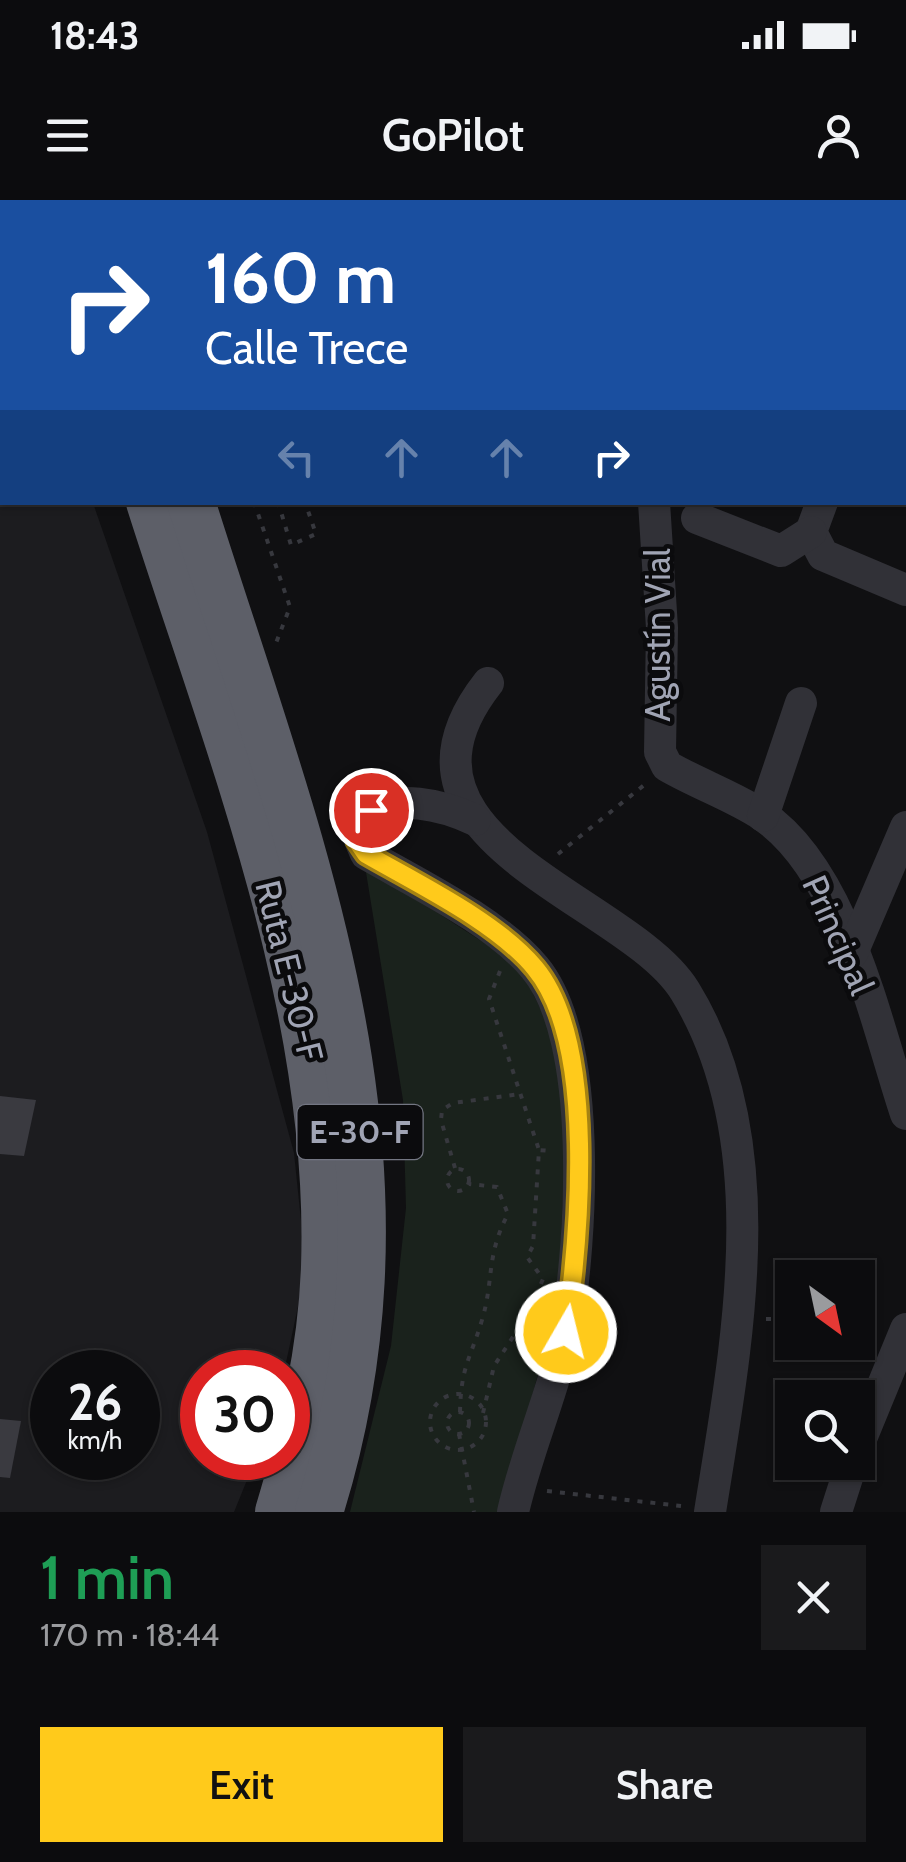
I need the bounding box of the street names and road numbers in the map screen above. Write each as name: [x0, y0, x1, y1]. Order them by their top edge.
street label: Agustín Vial: [636, 547, 679, 722]
street label: Principal: [793, 869, 884, 1002]
street label: Ruta E-30-F: [246, 876, 333, 1066]
road number: E-30-F: [298, 1105, 422, 1159]

